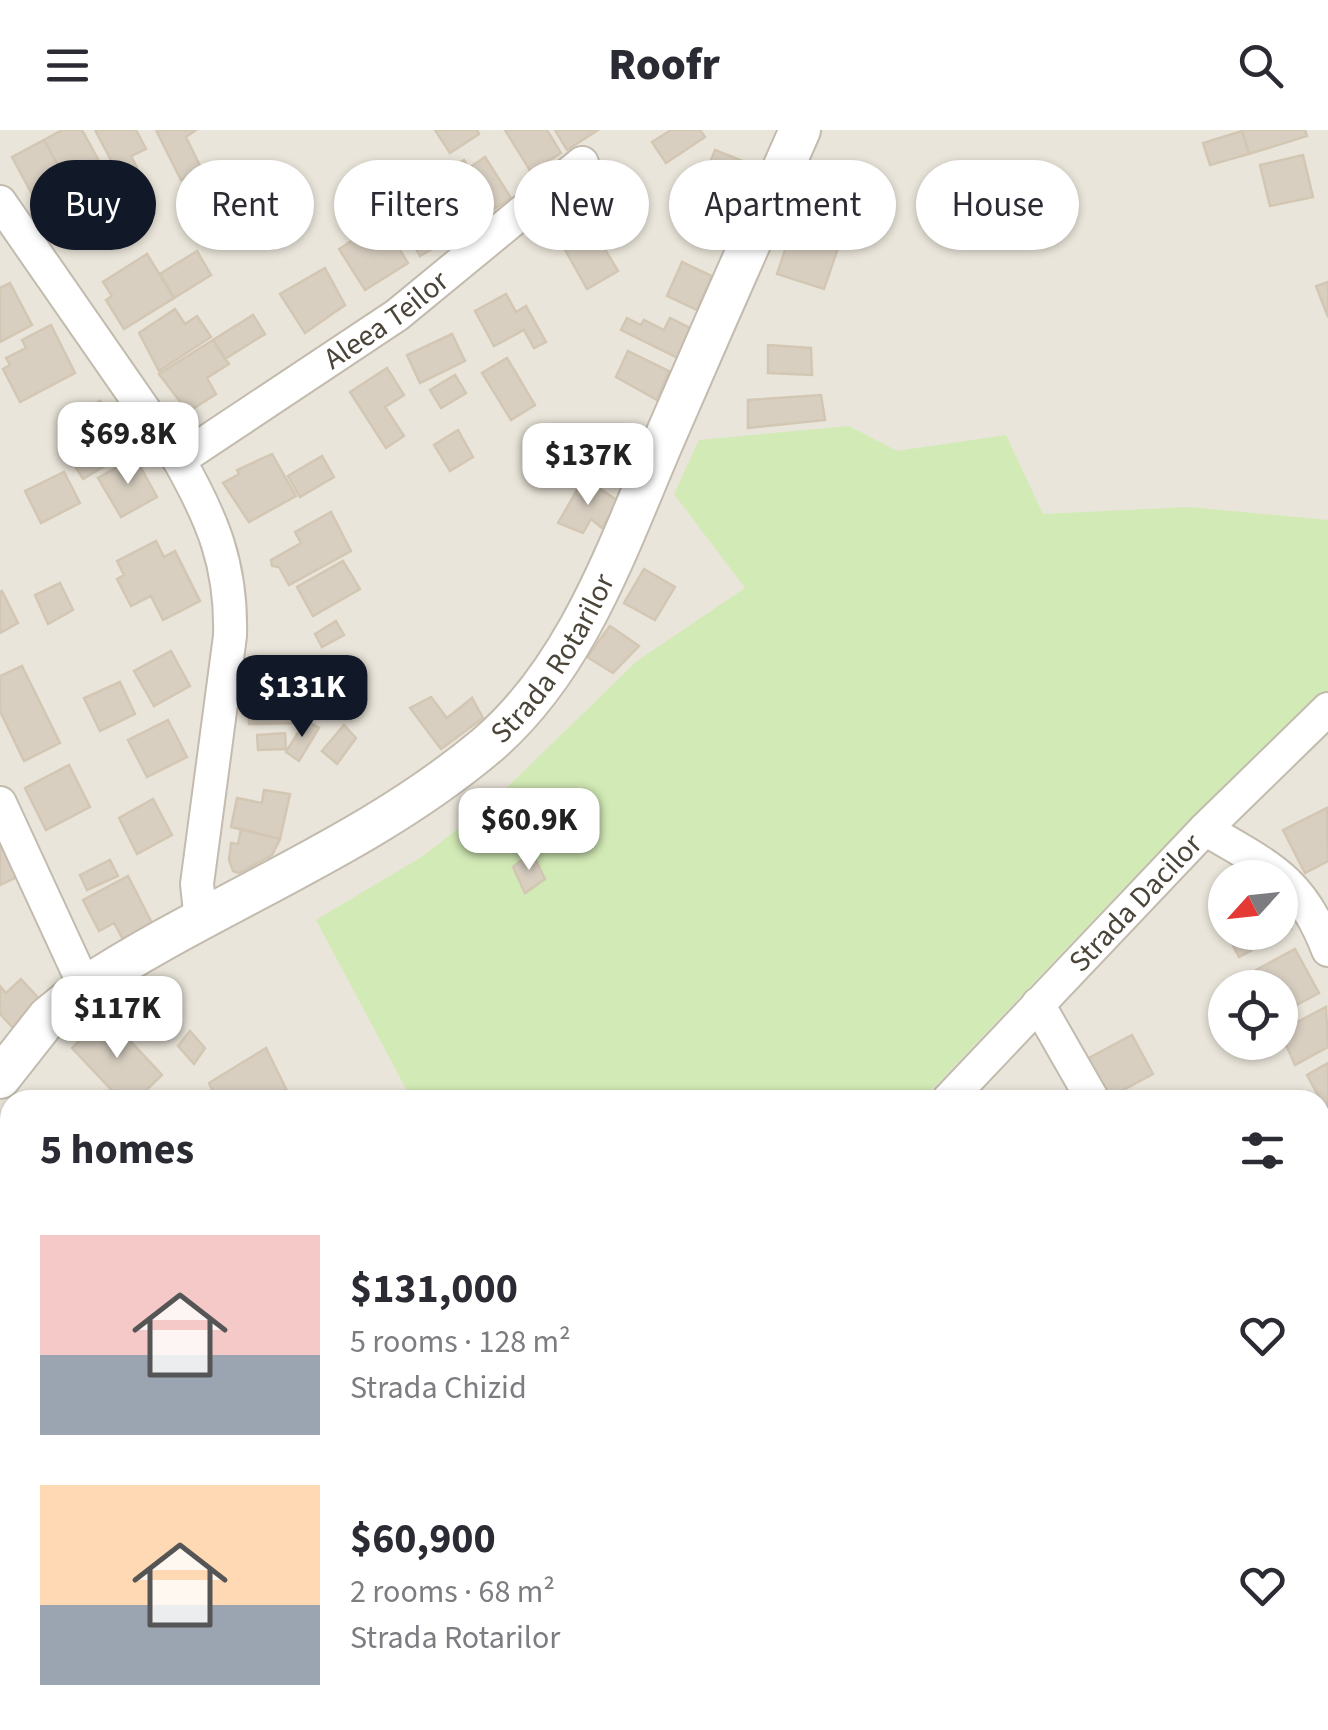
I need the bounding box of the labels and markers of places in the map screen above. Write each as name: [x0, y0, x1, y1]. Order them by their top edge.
pin: $69.8K: [47, 402, 209, 487]
pin: $137K: [518, 423, 658, 508]
pin: $131K: [232, 655, 372, 740]
pin: $60.9K: [448, 788, 610, 873]
pin: $117K: [47, 976, 187, 1061]

